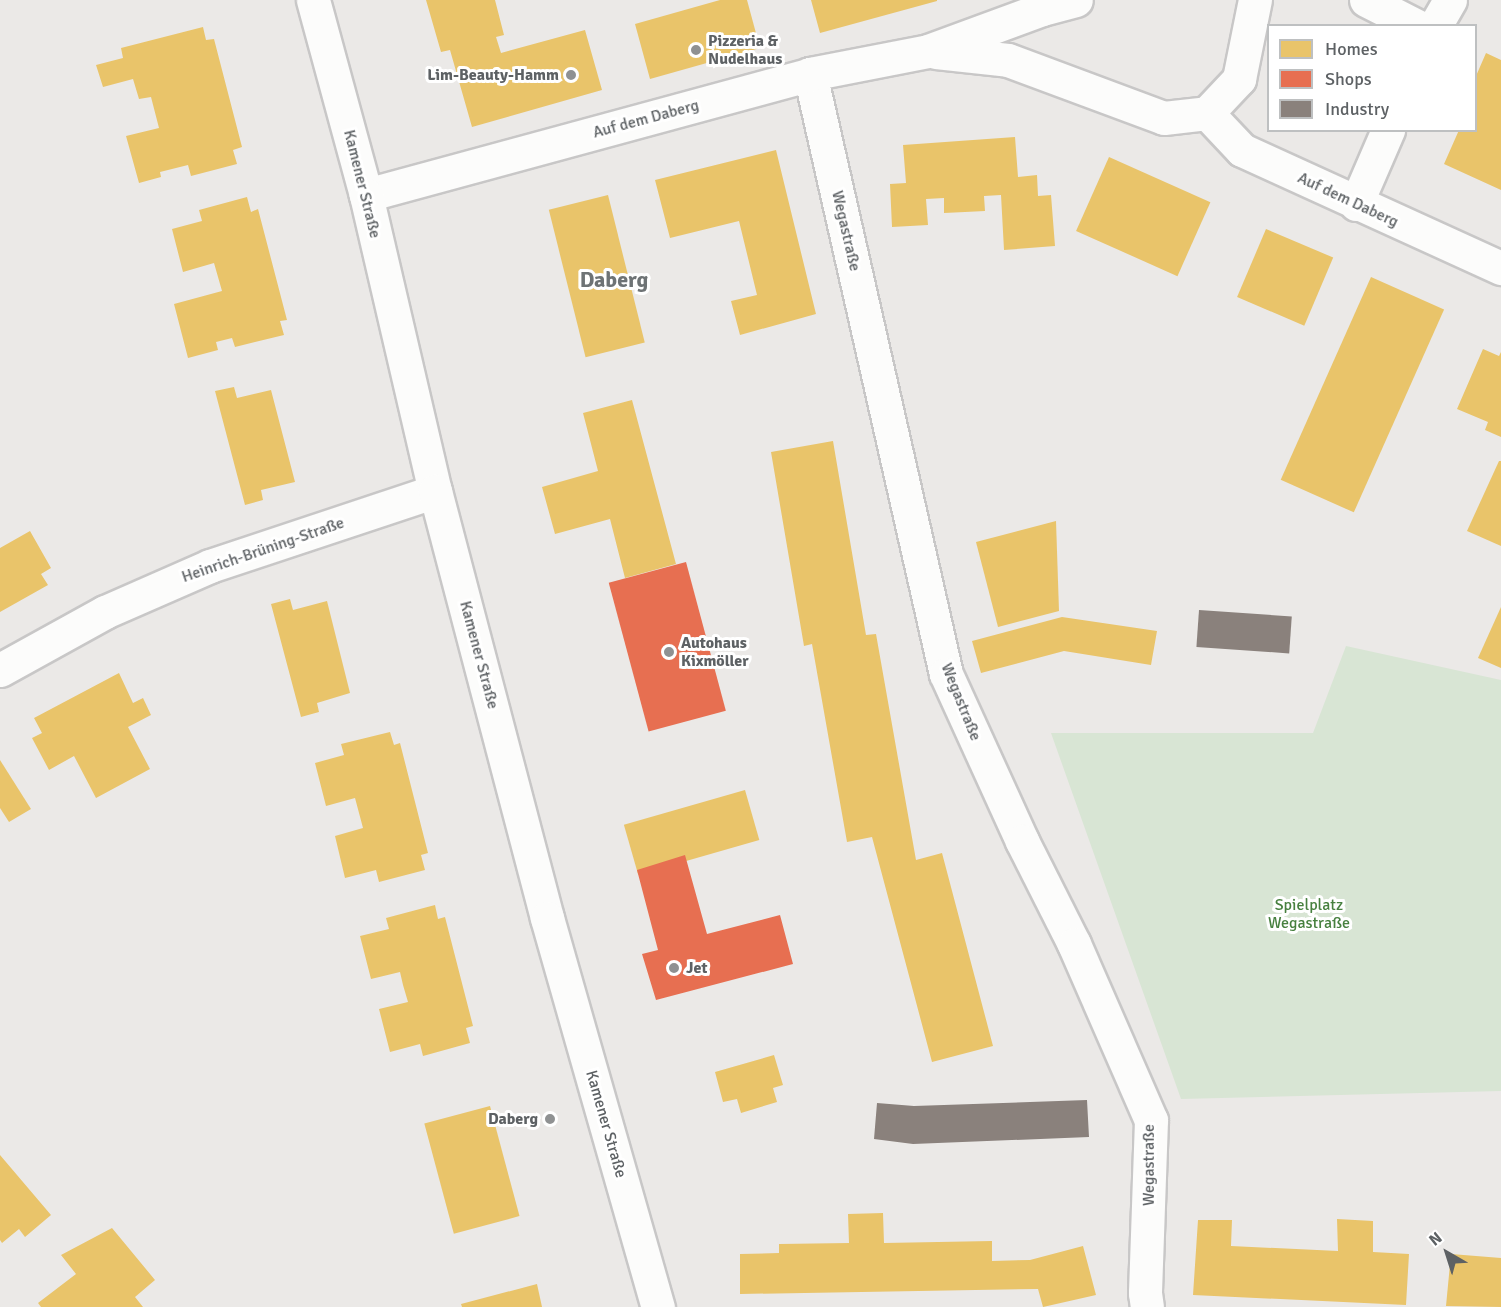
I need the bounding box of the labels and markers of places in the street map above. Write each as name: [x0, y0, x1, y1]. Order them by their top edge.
place label: Pizzeria & Nudelhaus: [708, 31, 782, 69]
marker: Pizzeria & Nudelhaus: [689, 43, 703, 57]
place label: Lim-Beauty-Hamm: [427, 65, 559, 85]
marker: Lim-Beauty-Hamm: [564, 68, 578, 82]
place label: Autohaus Kixmöller: [681, 633, 749, 671]
marker: Autohaus Kixmöller: [662, 645, 676, 659]
place label: Jet: [686, 958, 707, 978]
marker: Jet: [667, 961, 681, 975]
place label: Daberg: [488, 1109, 538, 1129]
marker: Daberg: [543, 1112, 557, 1126]

